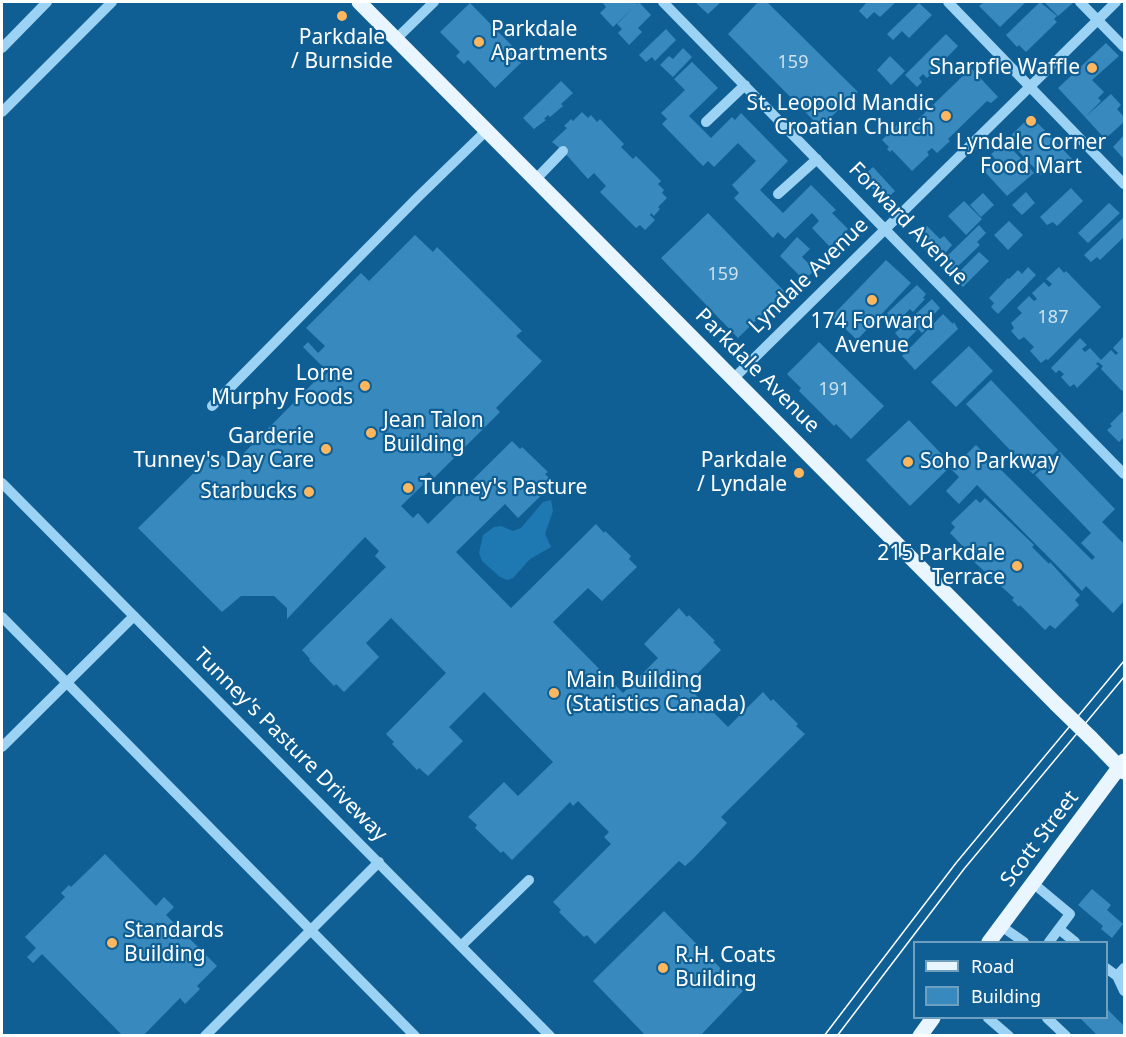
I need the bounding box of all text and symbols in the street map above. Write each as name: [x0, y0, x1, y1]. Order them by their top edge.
marker: Parkdale / Burnside: [335, 9, 349, 23]
place label: Parkdale Apartments: [491, 17, 607, 67]
place label: Parkdale / Burnside: [291, 25, 393, 75]
marker: Parkdale Apartments: [472, 35, 486, 49]
house number: 159: [778, 52, 808, 74]
place label: Sharpfle Waffle: [930, 55, 1080, 81]
marker: Sharpfle Waffle: [1085, 61, 1099, 75]
place label: St. Leopold Mandic Croatian Church: [747, 91, 934, 141]
marker: St. Leopold Mandic Croatian Church: [939, 109, 953, 123]
marker: Lyndale Corner Food Mart: [1024, 114, 1038, 128]
place label: Lyndale Corner Food Mart: [956, 130, 1106, 180]
street label: Forward Avenue: [843, 157, 973, 291]
street label: Lyndale Avenue: [744, 213, 874, 339]
house number: 159: [708, 264, 738, 286]
marker: 174 Forward Avenue: [865, 293, 879, 307]
street label: Parkdale Avenue: [690, 304, 824, 438]
house number: 187: [1038, 307, 1068, 329]
place label: 174 Forward Avenue: [810, 309, 934, 359]
place label: Lorne Murphy Foods: [211, 361, 353, 411]
marker: Lorne Murphy Foods: [358, 379, 372, 393]
house number: 191: [819, 379, 849, 401]
place label: Jean Talon Building: [383, 408, 484, 458]
place label: Garderie Tunney's Day Care: [133, 424, 314, 474]
marker: Jean Talon Building: [364, 426, 378, 440]
marker: Garderie Tunney's Day Care: [319, 442, 333, 456]
place label: Parkdale / Lyndale: [697, 448, 787, 498]
place label: Soho Parkway: [920, 449, 1059, 475]
marker: Soho Parkway: [901, 455, 915, 469]
marker: Parkdale / Lyndale: [792, 466, 806, 480]
place label: Tunney's Pasture: [420, 475, 587, 501]
place label: Starbucks: [200, 479, 297, 505]
marker: Tunney's Pasture: [401, 481, 415, 495]
marker: Starbucks: [302, 485, 316, 499]
place label: 215 Parkdale Terrace: [877, 541, 1005, 591]
marker: 215 Parkdale Terrace: [1010, 559, 1024, 573]
street label: Tunney's Pasture Driveway: [188, 643, 392, 847]
place label: Main Building (Statistics Canada): [566, 668, 746, 718]
marker: Main Building (Statistics Canada): [547, 686, 561, 700]
street label: Scott Street: [996, 786, 1084, 892]
place label: Standards Building: [124, 918, 224, 968]
marker: Standards Building: [105, 936, 119, 950]
legend: [913, 941, 1108, 1019]
place label: R.H. Coats Building: [675, 943, 776, 993]
text: Road: [971, 954, 1014, 978]
marker: R.H. Coats Building: [656, 961, 670, 975]
text: Building: [971, 984, 1041, 1008]

